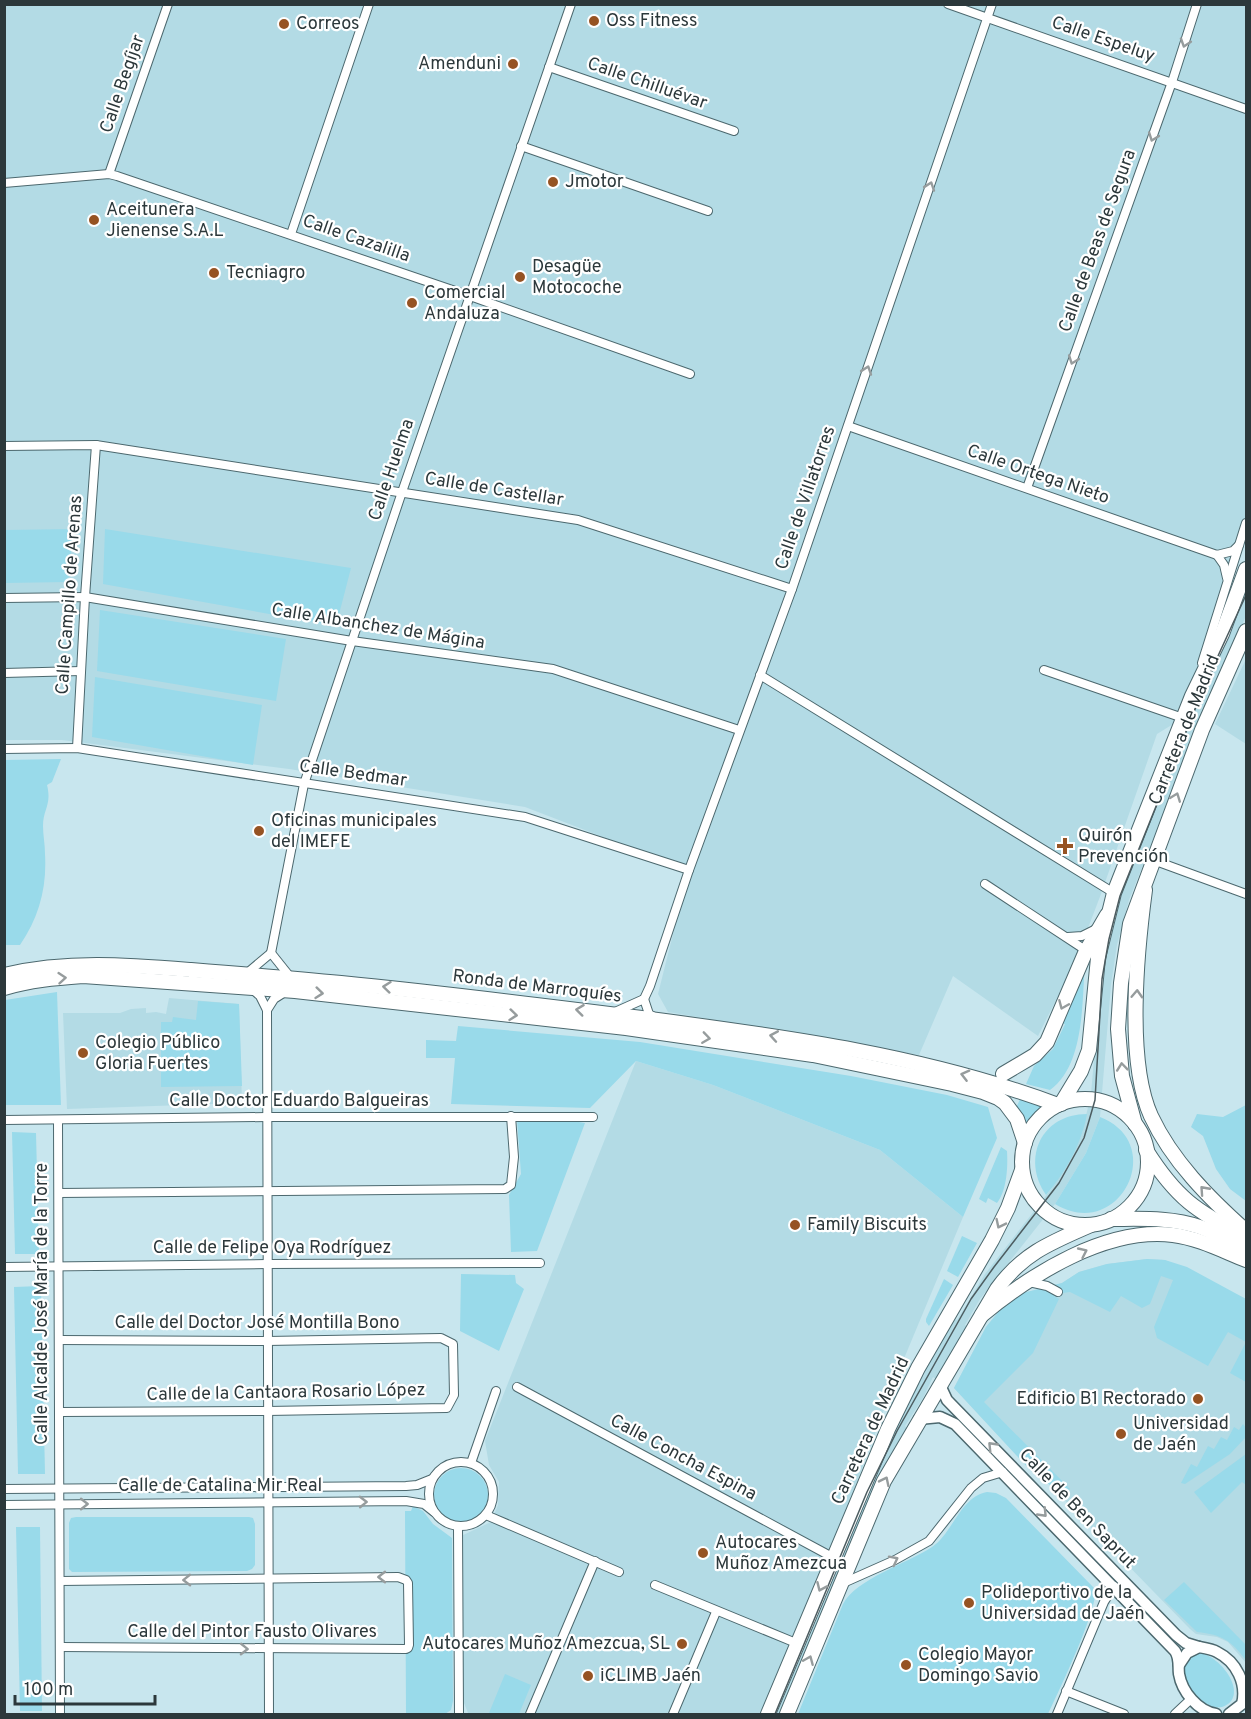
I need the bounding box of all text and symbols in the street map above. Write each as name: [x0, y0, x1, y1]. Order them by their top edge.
place label: Oss Fitness: [606, 10, 697, 33]
street label: Calle Espeluy: [1048, 12, 1158, 68]
place label: Correos: [296, 13, 359, 36]
marker: Oss Fitness: [587, 14, 601, 28]
marker: Correos: [277, 17, 291, 31]
street label: Calle Begíjar: [95, 32, 151, 136]
one-way arrow: [1179, 37, 1192, 48]
place label: Amenduni: [418, 53, 501, 76]
street label: Calle Chilluévar: [584, 53, 710, 115]
marker: Amenduni: [506, 57, 520, 71]
one-way arrow: [1147, 131, 1160, 142]
street label: Calle de Beas de Segura: [1054, 146, 1142, 336]
place label: Jmotor: [565, 171, 624, 194]
marker: Jmotor: [546, 175, 560, 189]
one-way arrow: [923, 181, 936, 192]
place label: Aceitunera Jienense S.A.L: [106, 199, 224, 243]
street label: Calle Cazalilla: [299, 210, 413, 268]
marker: Aceitunera Jienense S.A.L: [87, 213, 101, 227]
place label: Desagüe Motocoche: [532, 256, 622, 300]
place label: Tecniagro: [226, 262, 305, 285]
marker: Tecniagro: [207, 266, 221, 280]
marker: Desagüe Motocoche: [513, 270, 527, 284]
place label: Comercial Andaluza: [424, 282, 505, 326]
marker: Comercial Andaluza: [405, 296, 419, 310]
one-way arrow: [1068, 354, 1081, 365]
one-way arrow: [860, 366, 873, 376]
street label: Calle Huelma: [364, 416, 420, 524]
street label: Calle de Villatorres: [771, 423, 841, 573]
street label: Calle Ortega Nieto: [964, 440, 1112, 510]
street label: Calle de Castellar: [423, 468, 565, 512]
street label: Calle Campillo de Arenas: [52, 495, 88, 695]
street label: Calle Albanchez de Mágina: [270, 599, 486, 655]
street label: Carretera de Madrid: [1144, 651, 1226, 809]
street label: Calle Bedmar: [298, 755, 408, 793]
one-way arrow: [1169, 792, 1181, 803]
place label: Oficinas municipales del IMEFE: [271, 810, 437, 854]
marker: Oficinas municipales del IMEFE: [252, 824, 266, 838]
place label: Quirón Prevención: [1078, 825, 1168, 869]
marker: Quirón Prevención: [1056, 837, 1074, 855]
street label: Ronda de Marroquíes: [451, 965, 623, 1009]
one-way arrow: [57, 972, 66, 985]
one-way arrow: [382, 981, 391, 994]
one-way arrow: [314, 986, 324, 999]
one-way arrow: [1131, 989, 1144, 998]
one-way arrow: [1058, 998, 1070, 1009]
one-way arrow: [576, 1004, 585, 1017]
one-way arrow: [508, 1008, 517, 1021]
one-way arrow: [769, 1030, 779, 1043]
place label: Colegio Público Gloria Fuertes: [95, 1032, 220, 1076]
one-way arrow: [702, 1032, 711, 1044]
marker: Colegio Público Gloria Fuertes: [76, 1046, 90, 1060]
one-way arrow: [1116, 1062, 1129, 1072]
one-way arrow: [960, 1069, 970, 1082]
street label: Calle Doctor Eduardo Balgueiras: [169, 1090, 429, 1113]
street label: Calle Alcalde José María de la Torre: [31, 1163, 54, 1445]
one-way arrow: [1200, 1187, 1211, 1197]
place label: Family Biscuits: [807, 1214, 927, 1237]
marker: Family Biscuits: [788, 1218, 802, 1232]
one-way arrow: [995, 1218, 1007, 1229]
street label: Calle de Felipe Oya Rodríguez: [153, 1237, 391, 1260]
one-way arrow: [1077, 1247, 1088, 1259]
street label: Calle del Doctor José Montilla Bono: [115, 1312, 399, 1335]
street label: Carretera de Madrid: [827, 1353, 915, 1509]
street label: Calle de la Cantaora Rosario López: [146, 1379, 426, 1407]
place label: Edificio B1 Rectorado: [1017, 1388, 1186, 1411]
marker: Edificio B1 Rectorado: [1191, 1392, 1205, 1406]
street label: Calle Concha Espina: [606, 1410, 760, 1506]
place label: Universidad de Jaén: [1133, 1413, 1229, 1457]
marker: Universidad de Jaén: [1114, 1427, 1128, 1441]
one-way arrow: [989, 1443, 1000, 1454]
street label: Calle de Ben Saprut: [1013, 1444, 1141, 1574]
street label: Calle de Catalina Mir Real: [118, 1475, 322, 1498]
one-way arrow: [877, 1476, 889, 1487]
one-way arrow: [358, 1496, 367, 1508]
one-way arrow: [79, 1498, 88, 1510]
one-way arrow: [1036, 1507, 1047, 1517]
place label: Autocares Muñoz Amezcua: [715, 1532, 847, 1576]
marker: Autocares Muñoz Amezcua: [696, 1546, 710, 1560]
one-way arrow: [887, 1556, 898, 1567]
one-way arrow: [378, 1571, 387, 1583]
one-way arrow: [183, 1573, 192, 1586]
one-way arrow: [817, 1581, 829, 1592]
place label: Polideportivo de la Universidad de Jaén: [981, 1582, 1145, 1626]
marker: Polideportivo de la Universidad de Jaén: [962, 1596, 976, 1610]
street label: Calle del Pintor Fausto Olivares: [127, 1621, 377, 1644]
place label: Autocares Muñoz Amezcua, SL: [422, 1633, 670, 1656]
marker: Autocares Muñoz Amezcua, SL: [675, 1637, 689, 1651]
one-way arrow: [240, 1643, 249, 1655]
place label: Colegio Mayor Domingo Savio: [918, 1644, 1039, 1688]
one-way arrow: [802, 1656, 814, 1667]
marker: Colegio Mayor Domingo Savio: [899, 1658, 913, 1672]
place label: iCLIMB Jaén: [600, 1665, 701, 1688]
scale bar: [15, 1668, 154, 1706]
marker: iCLIMB Jaén: [581, 1669, 595, 1683]
text: 100 m: [24, 1679, 73, 1702]

